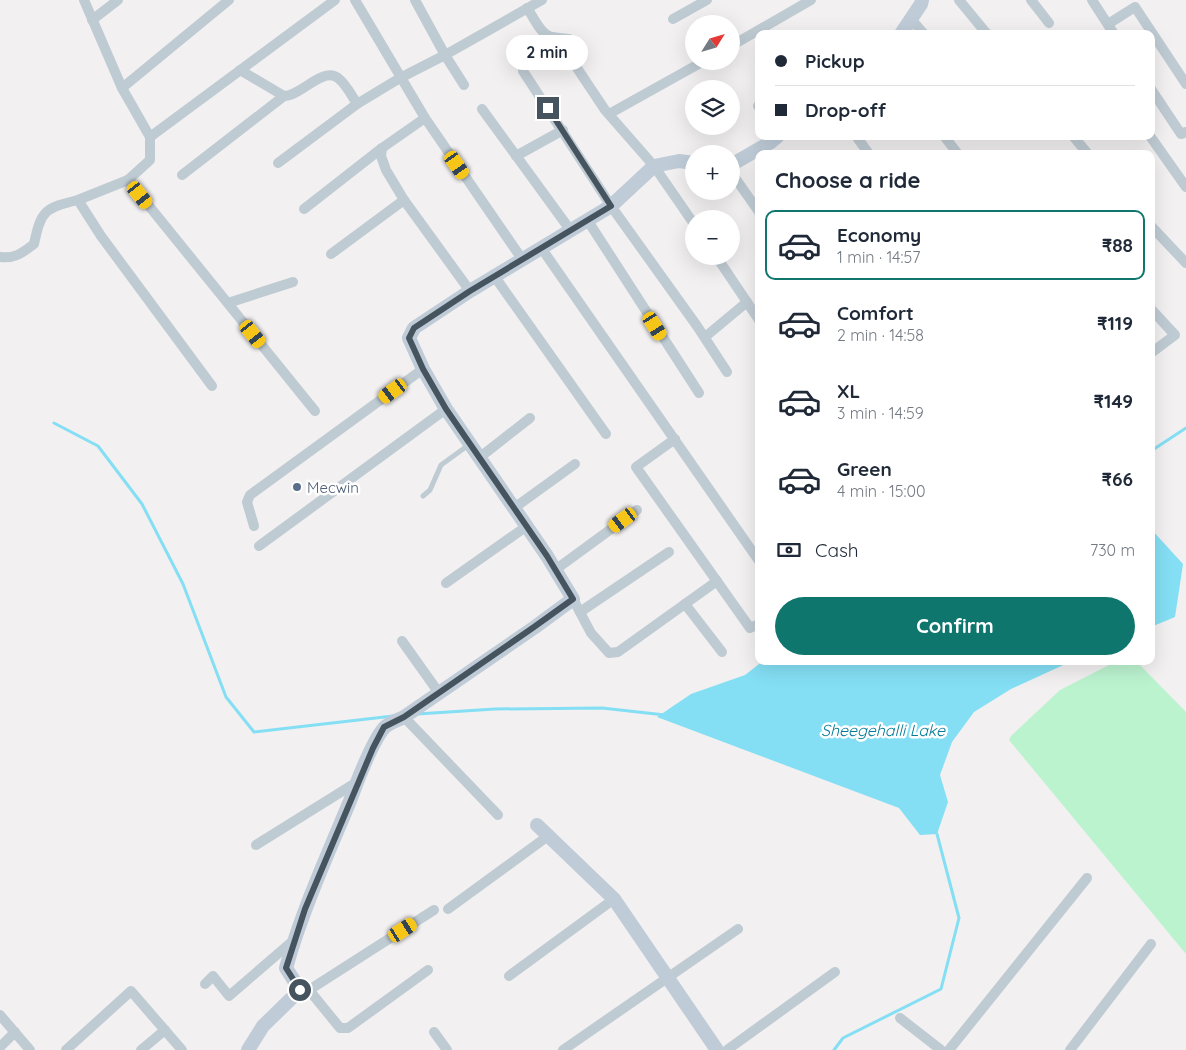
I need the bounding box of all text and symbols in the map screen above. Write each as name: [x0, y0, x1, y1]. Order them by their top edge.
north arrow: [685, 15, 740, 70]
map controls: [685, 15, 740, 265]
callout: 2 min: [507, 36, 589, 70]
text: 2 min: [526, 42, 568, 62]
text: Pickup: [805, 49, 865, 73]
button: layers: [685, 80, 740, 135]
route end: [537, 97, 559, 119]
text: Drop-off: [805, 98, 886, 122]
button: +: [685, 145, 740, 200]
car: [442, 148, 471, 182]
text: Choose a ride: [775, 166, 920, 194]
car: [124, 179, 155, 211]
button: −: [685, 210, 740, 265]
icon: car: [777, 223, 822, 268]
text: Economy: [837, 223, 921, 247]
text: ₹88: [1102, 233, 1133, 257]
text: 1 min · 14:57: [837, 247, 920, 267]
icon: car: [777, 301, 822, 346]
text: Comfort: [837, 301, 914, 325]
car: [640, 309, 669, 343]
text: ₹119: [1097, 311, 1133, 335]
car: [237, 318, 268, 350]
text: 2 min · 14:58: [837, 325, 924, 345]
car: [376, 376, 409, 406]
icon: car: [777, 379, 822, 424]
text: XL: [837, 379, 860, 403]
text: ₹149: [1094, 389, 1133, 413]
text: 3 min · 14:59: [837, 403, 924, 423]
icon: car: [777, 457, 822, 502]
text: Green: [837, 457, 892, 481]
text: ₹66: [1101, 467, 1133, 491]
place label: Mecwin: [307, 478, 359, 497]
marker: Mecwin: [291, 481, 303, 493]
text: 4 min · 15:00: [837, 481, 926, 501]
car: [606, 505, 639, 535]
icon: cash: [775, 536, 803, 564]
text: Cash: [815, 538, 859, 562]
text: 730 m: [1090, 540, 1135, 560]
button: Confirm: [775, 597, 1135, 655]
water label: Sheegehalli Lake: [821, 720, 946, 740]
car: [386, 916, 419, 944]
route start: [289, 979, 311, 1001]

